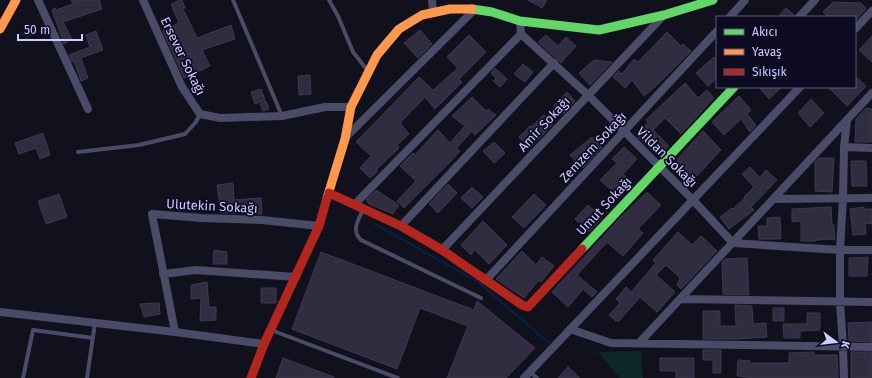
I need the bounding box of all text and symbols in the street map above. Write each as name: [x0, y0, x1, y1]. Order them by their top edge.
street label: Ersever Sokağı: [158, 14, 208, 98]
scale bar: [18, 16, 82, 42]
legend: [716, 16, 856, 88]
text: 50 m: [24, 23, 50, 37]
text: Akıcı: [752, 25, 778, 39]
text: Yavaş: [752, 45, 782, 59]
text: Sıkışık: [752, 65, 787, 79]
street label: Amir Sokağı: [515, 94, 573, 154]
street label: Zemzem Sokağı: [557, 109, 629, 185]
street label: Vildan Sokağı: [634, 124, 700, 190]
street label: Umut Sokağı: [573, 174, 635, 238]
street label: Ulutekin Sokağı: [166, 196, 258, 216]
north arrow: [816, 322, 856, 362]
text: K: [838, 339, 852, 351]

